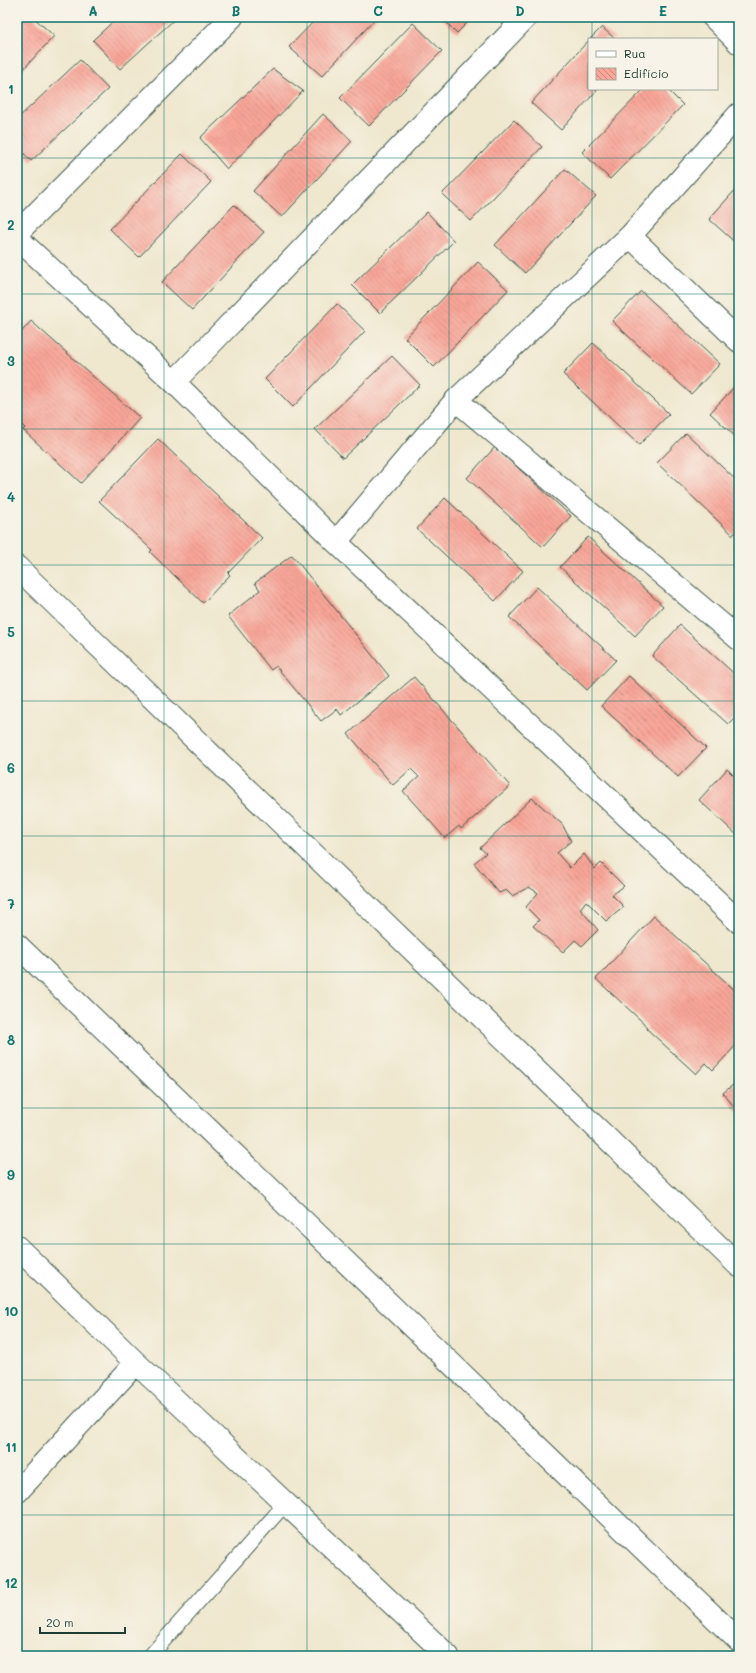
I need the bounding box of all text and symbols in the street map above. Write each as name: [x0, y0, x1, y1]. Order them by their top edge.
text: A: [88, 2, 98, 19]
text: B: [232, 2, 241, 19]
text: C: [373, 2, 383, 19]
text: D: [515, 2, 525, 19]
text: E: [659, 2, 667, 19]
legend: [588, 38, 718, 90]
text: Rua: [624, 45, 646, 61]
text: Edifício: [624, 65, 668, 81]
text: 1: [8, 80, 14, 97]
text: 2: [7, 216, 15, 233]
text: 3: [7, 352, 15, 369]
text: 4: [7, 488, 15, 505]
text: 5: [7, 623, 15, 640]
text: 6: [7, 759, 15, 776]
text: 7: [7, 895, 15, 912]
text: 8: [7, 1031, 15, 1048]
text: 9: [7, 1166, 15, 1183]
text: 10: [4, 1302, 18, 1319]
text: 11: [5, 1438, 17, 1455]
text: 12: [4, 1574, 18, 1591]
scale bar: [40, 1609, 125, 1635]
text: 20 m: [46, 1614, 74, 1630]

